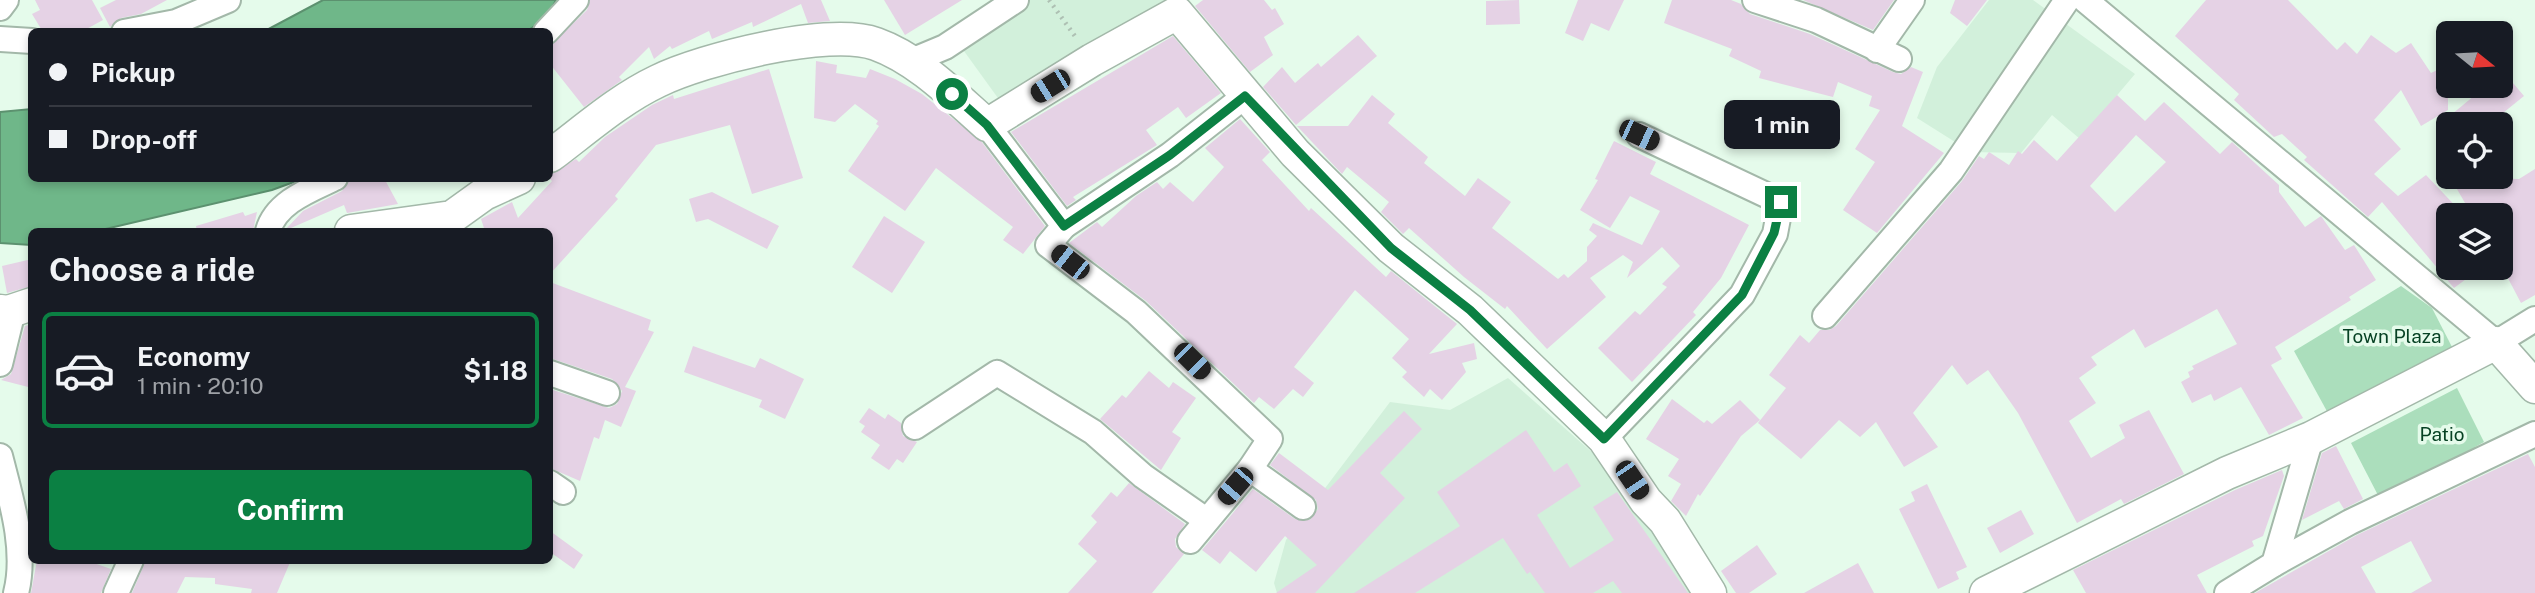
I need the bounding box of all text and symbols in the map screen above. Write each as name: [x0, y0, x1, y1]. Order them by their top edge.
north arrow: [2436, 21, 2513, 98]
map controls: [2436, 21, 2513, 280]
text: Pickup: [91, 57, 175, 88]
car: [1027, 66, 1074, 106]
route start: [936, 78, 968, 110]
callout: 1 min: [1723, 100, 1839, 150]
text: 1 min: [1754, 111, 1810, 138]
button: locate: [2436, 112, 2513, 189]
car: [1616, 117, 1663, 153]
text: Drop-off: [91, 124, 197, 155]
route end: [1765, 186, 1797, 218]
button: layers: [2436, 203, 2513, 280]
car: [1047, 241, 1094, 283]
text: Choose a ride: [49, 251, 255, 288]
park label: Town Plaza: [2343, 325, 2441, 347]
icon: car: [53, 339, 116, 402]
car: [1170, 339, 1215, 383]
text: Economy: [137, 341, 250, 372]
text: $1.18: [464, 355, 528, 386]
text: 1 min · 20:10: [137, 372, 264, 399]
park label: Patio: [2420, 423, 2464, 445]
car: [1612, 457, 1653, 503]
car: [1214, 463, 1257, 509]
button: Confirm: [49, 470, 532, 550]

